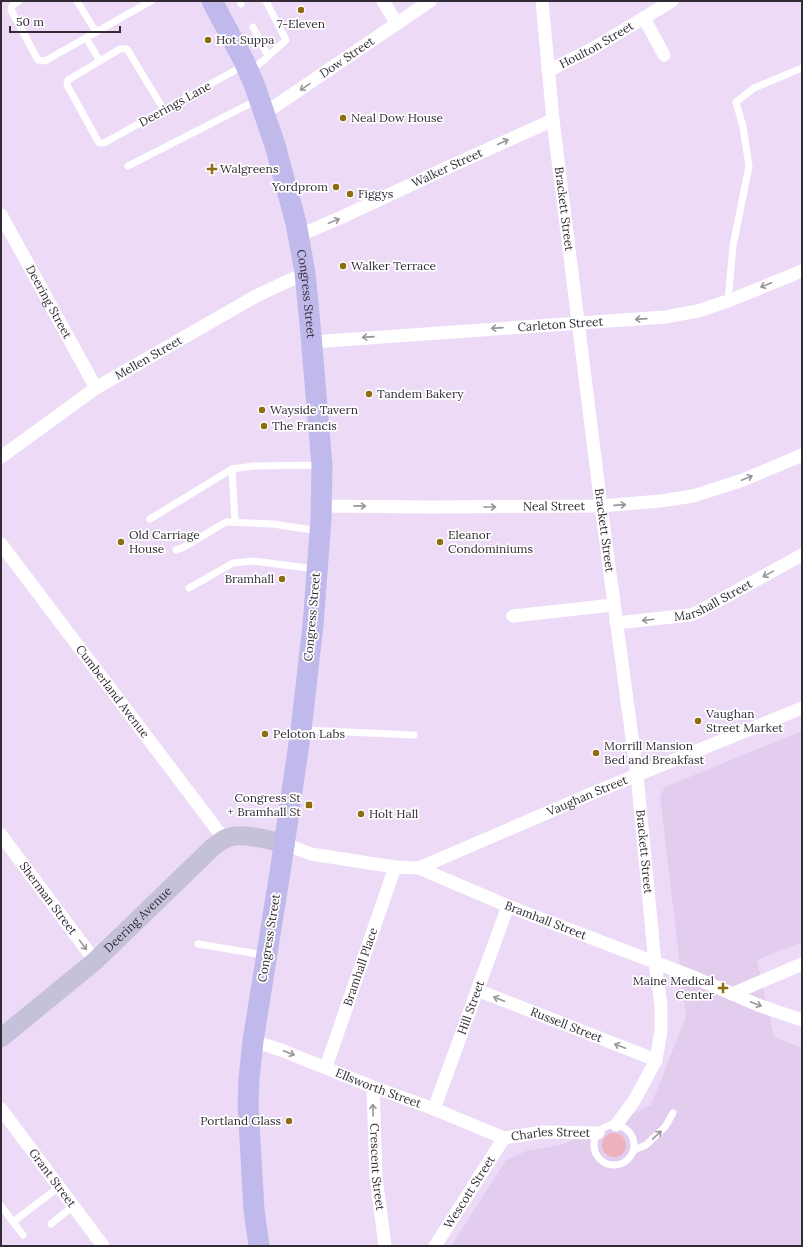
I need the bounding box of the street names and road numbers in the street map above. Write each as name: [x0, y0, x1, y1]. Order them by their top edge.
street label: Houlton Street: [557, 18, 636, 71]
street label: Dow Street: [316, 33, 377, 81]
street label: Deerings Lane: [136, 77, 214, 130]
street label: Walker Street: [409, 145, 485, 190]
street label: Brackett Street: [552, 166, 577, 252]
street label: Congress Street: [294, 248, 319, 339]
street label: Deering Street: [23, 262, 75, 341]
street label: Carleton Street: [517, 313, 604, 334]
street label: Mellen Street: [112, 332, 185, 383]
street label: Brackett Street: [592, 487, 618, 573]
street label: Neal Street: [523, 498, 585, 513]
street label: Congress Street: [300, 572, 323, 662]
street label: Marshall Street: [673, 576, 755, 624]
street label: Cumberland Avenue: [73, 642, 153, 741]
street label: Vaughan Street: [544, 772, 630, 819]
street label: Brackett Street: [633, 809, 656, 895]
street label: Sherman Street: [17, 859, 81, 938]
street label: Deering Avenue: [100, 883, 175, 955]
street label: Congress Street: [254, 892, 283, 983]
street label: Bramhall Street: [503, 897, 589, 943]
street label: Bramhall Place: [340, 925, 381, 1008]
street label: Hill Street: [454, 978, 487, 1036]
street label: Russell Street: [528, 1004, 605, 1045]
street label: Ellsworth Street: [333, 1065, 424, 1111]
street label: Crescent Street: [367, 1123, 388, 1212]
street label: Charles Street: [510, 1124, 591, 1144]
street label: Grant Street: [26, 1145, 80, 1210]
street label: Wescott Street: [440, 1152, 498, 1231]

